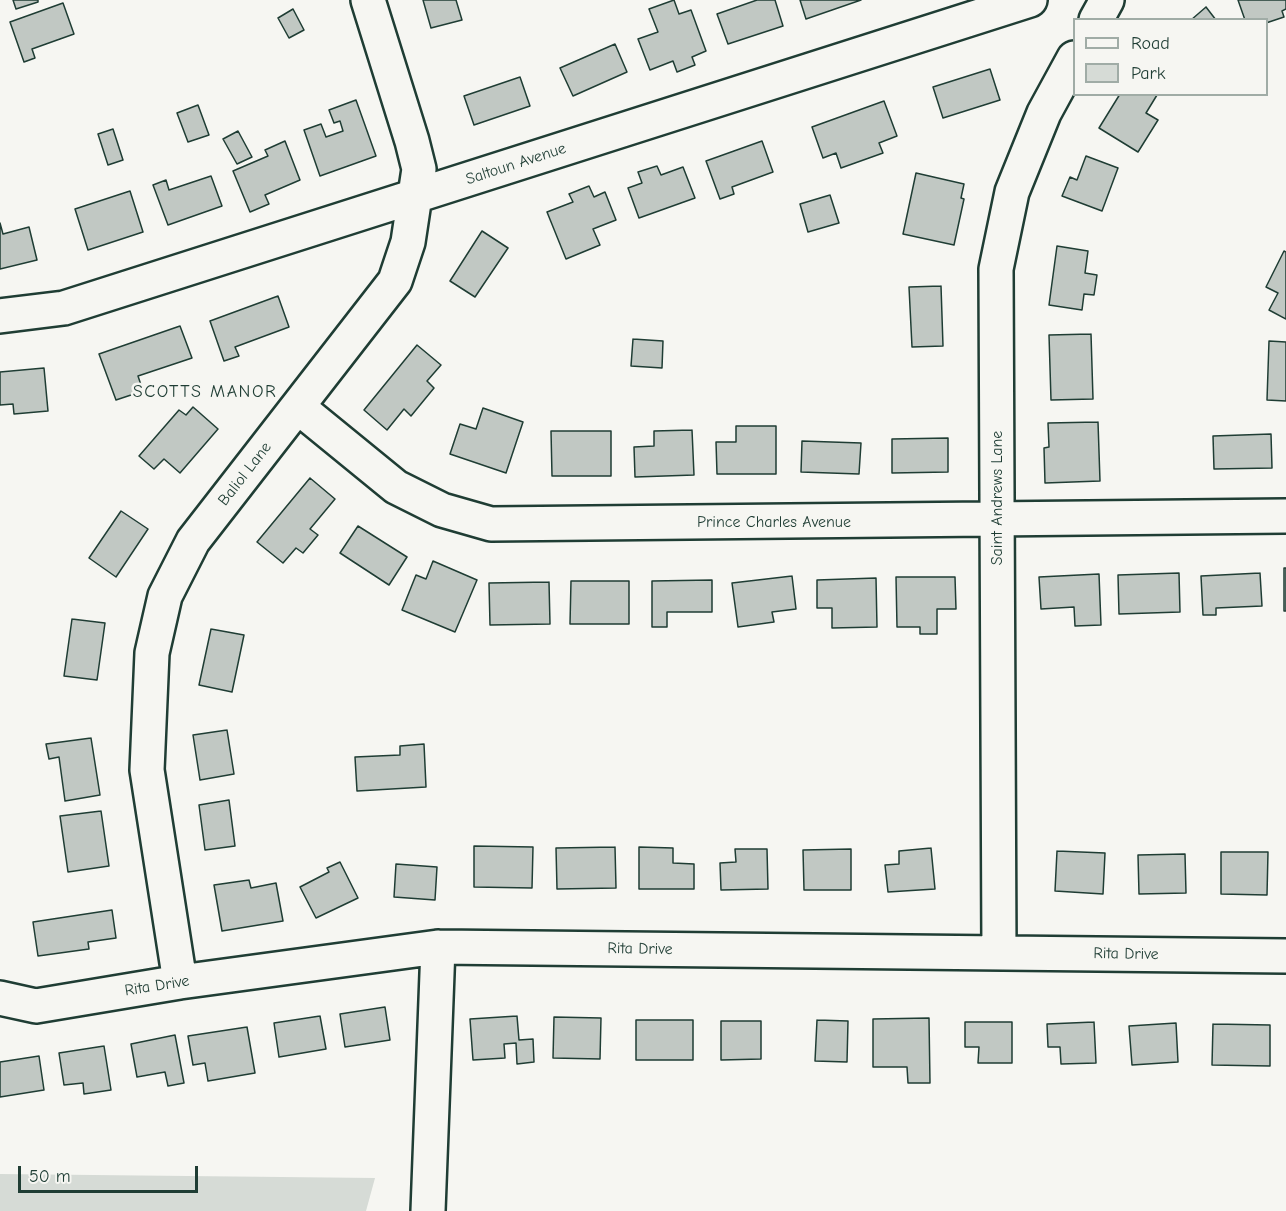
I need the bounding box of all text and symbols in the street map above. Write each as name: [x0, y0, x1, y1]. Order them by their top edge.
legend: [1073, 18, 1268, 96]
text: Road: [1131, 33, 1170, 54]
text: Park: [1131, 63, 1165, 84]
street label: Saltoun Avenue: [463, 139, 569, 189]
district label: SCOTTS MANOR: [133, 381, 277, 403]
street label: Saint Andrews Lane: [987, 431, 1007, 565]
street label: Baliol Lane: [214, 438, 276, 510]
street label: Prince Charles Avenue: [697, 512, 851, 532]
street label: Rita Drive: [607, 939, 673, 959]
street label: Rita Drive: [1093, 944, 1159, 964]
street label: Rita Drive: [123, 971, 191, 1001]
scale bar: [21, 1154, 201, 1192]
text: 50 m: [29, 1166, 71, 1187]

